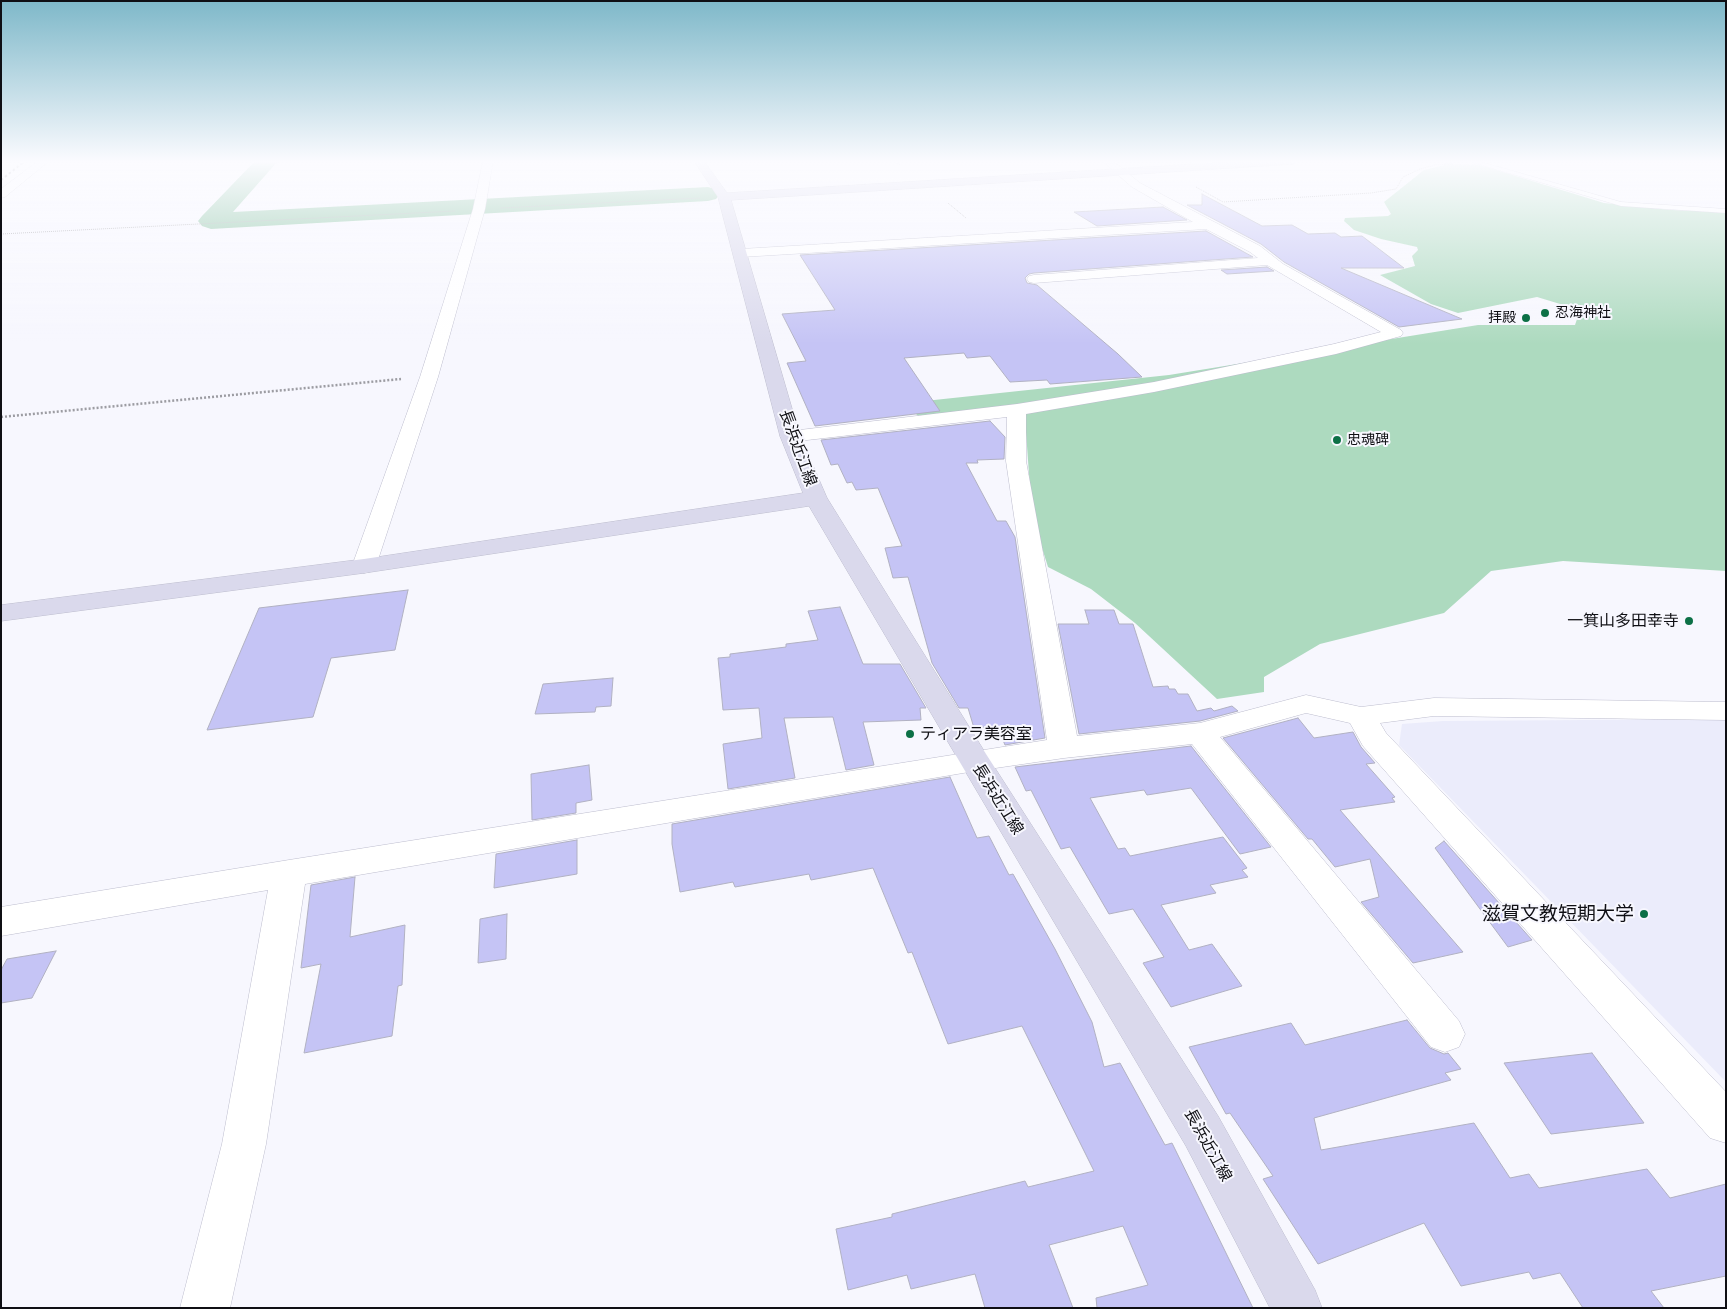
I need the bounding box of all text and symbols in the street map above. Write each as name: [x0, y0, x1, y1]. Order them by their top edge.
place label: 忍海神社: [1555, 305, 1611, 321]
marker: 忍海神社: [1539, 307, 1551, 319]
place label: 拝殿: [1488, 310, 1516, 326]
marker: 拝殿: [1520, 312, 1532, 324]
street label: 長浜近江線: [775, 407, 821, 489]
place label: 忠魂碑: [1347, 432, 1389, 448]
marker: 忠魂碑: [1331, 434, 1343, 446]
place label: 一箕山多田幸寺: [1567, 611, 1679, 631]
marker: 一箕山多田幸寺: [1683, 615, 1695, 627]
place label: ティアラ美容室: [920, 724, 1032, 744]
marker: ティアラ美容室: [904, 728, 916, 740]
street label: 長浜近江線: [969, 760, 1027, 838]
place label: 滋賀文教短期大学: [1482, 903, 1634, 925]
marker: 滋賀文教短期大学: [1638, 908, 1650, 920]
street label: 長浜近江線: [1180, 1105, 1236, 1185]

